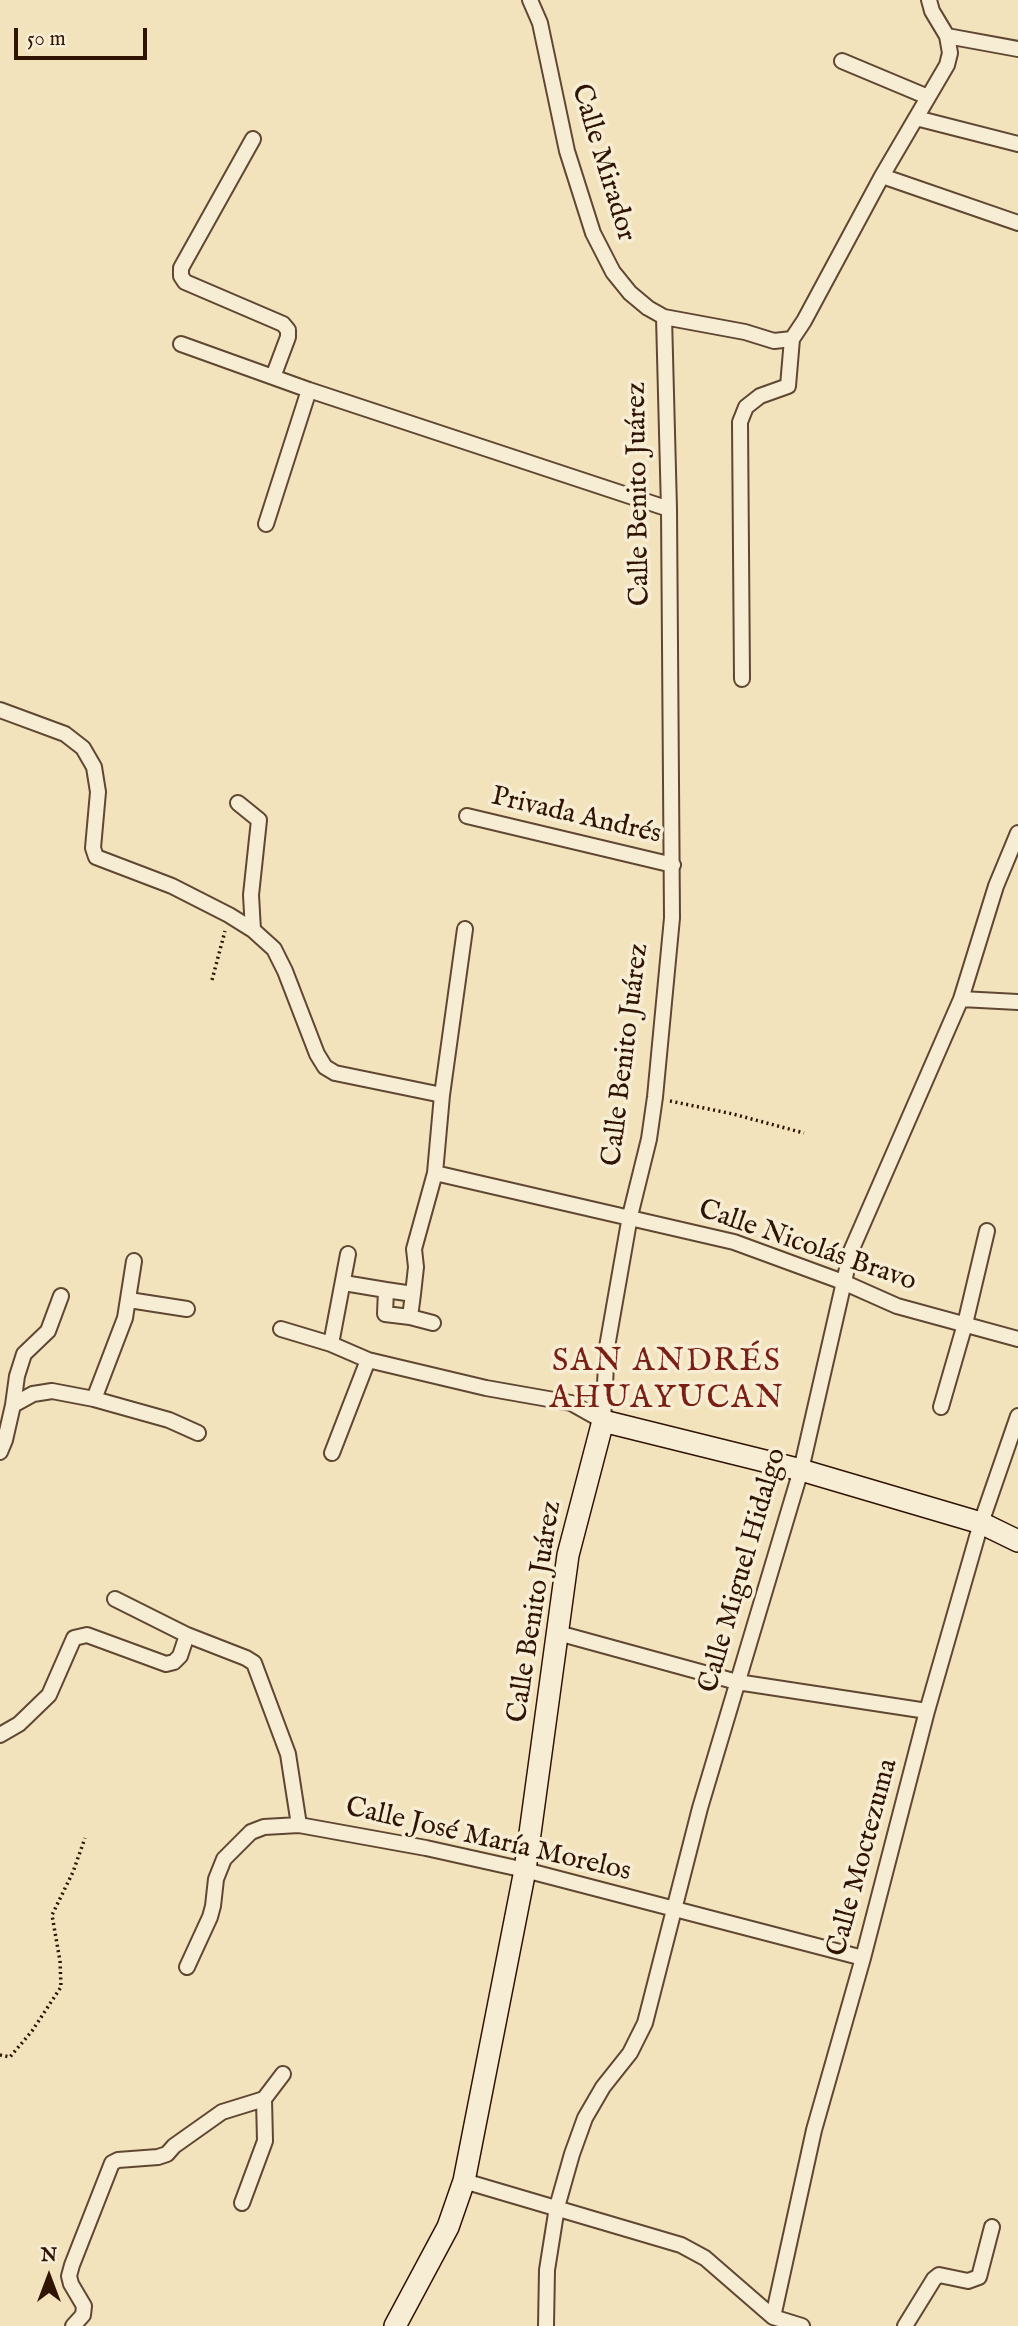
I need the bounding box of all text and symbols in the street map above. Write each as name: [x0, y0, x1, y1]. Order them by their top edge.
scale bar: [18, 14, 150, 58]
text: 50 m: [27, 26, 66, 53]
street label: Calle Mirador: [562, 80, 642, 246]
street label: Calle Benito Juárez: [621, 382, 659, 606]
street label: Privada Andrés: [488, 781, 664, 853]
street label: Calle Benito Juárez: [597, 942, 657, 1168]
street label: Calle Nicolás Bravo: [694, 1194, 920, 1300]
district label: SAN ANDRÉS AHUAYUCAN: [551, 1344, 783, 1419]
street label: Calle Miguel Hidalgo: [693, 1445, 795, 1697]
street label: Calle Benito Juárez: [502, 1499, 570, 1725]
street label: Calle Moctezuma: [821, 1756, 907, 1960]
street label: Calle José María Morelos: [342, 1792, 634, 1890]
north arrow: [14, 2242, 84, 2312]
text: N: [41, 2244, 57, 2268]

